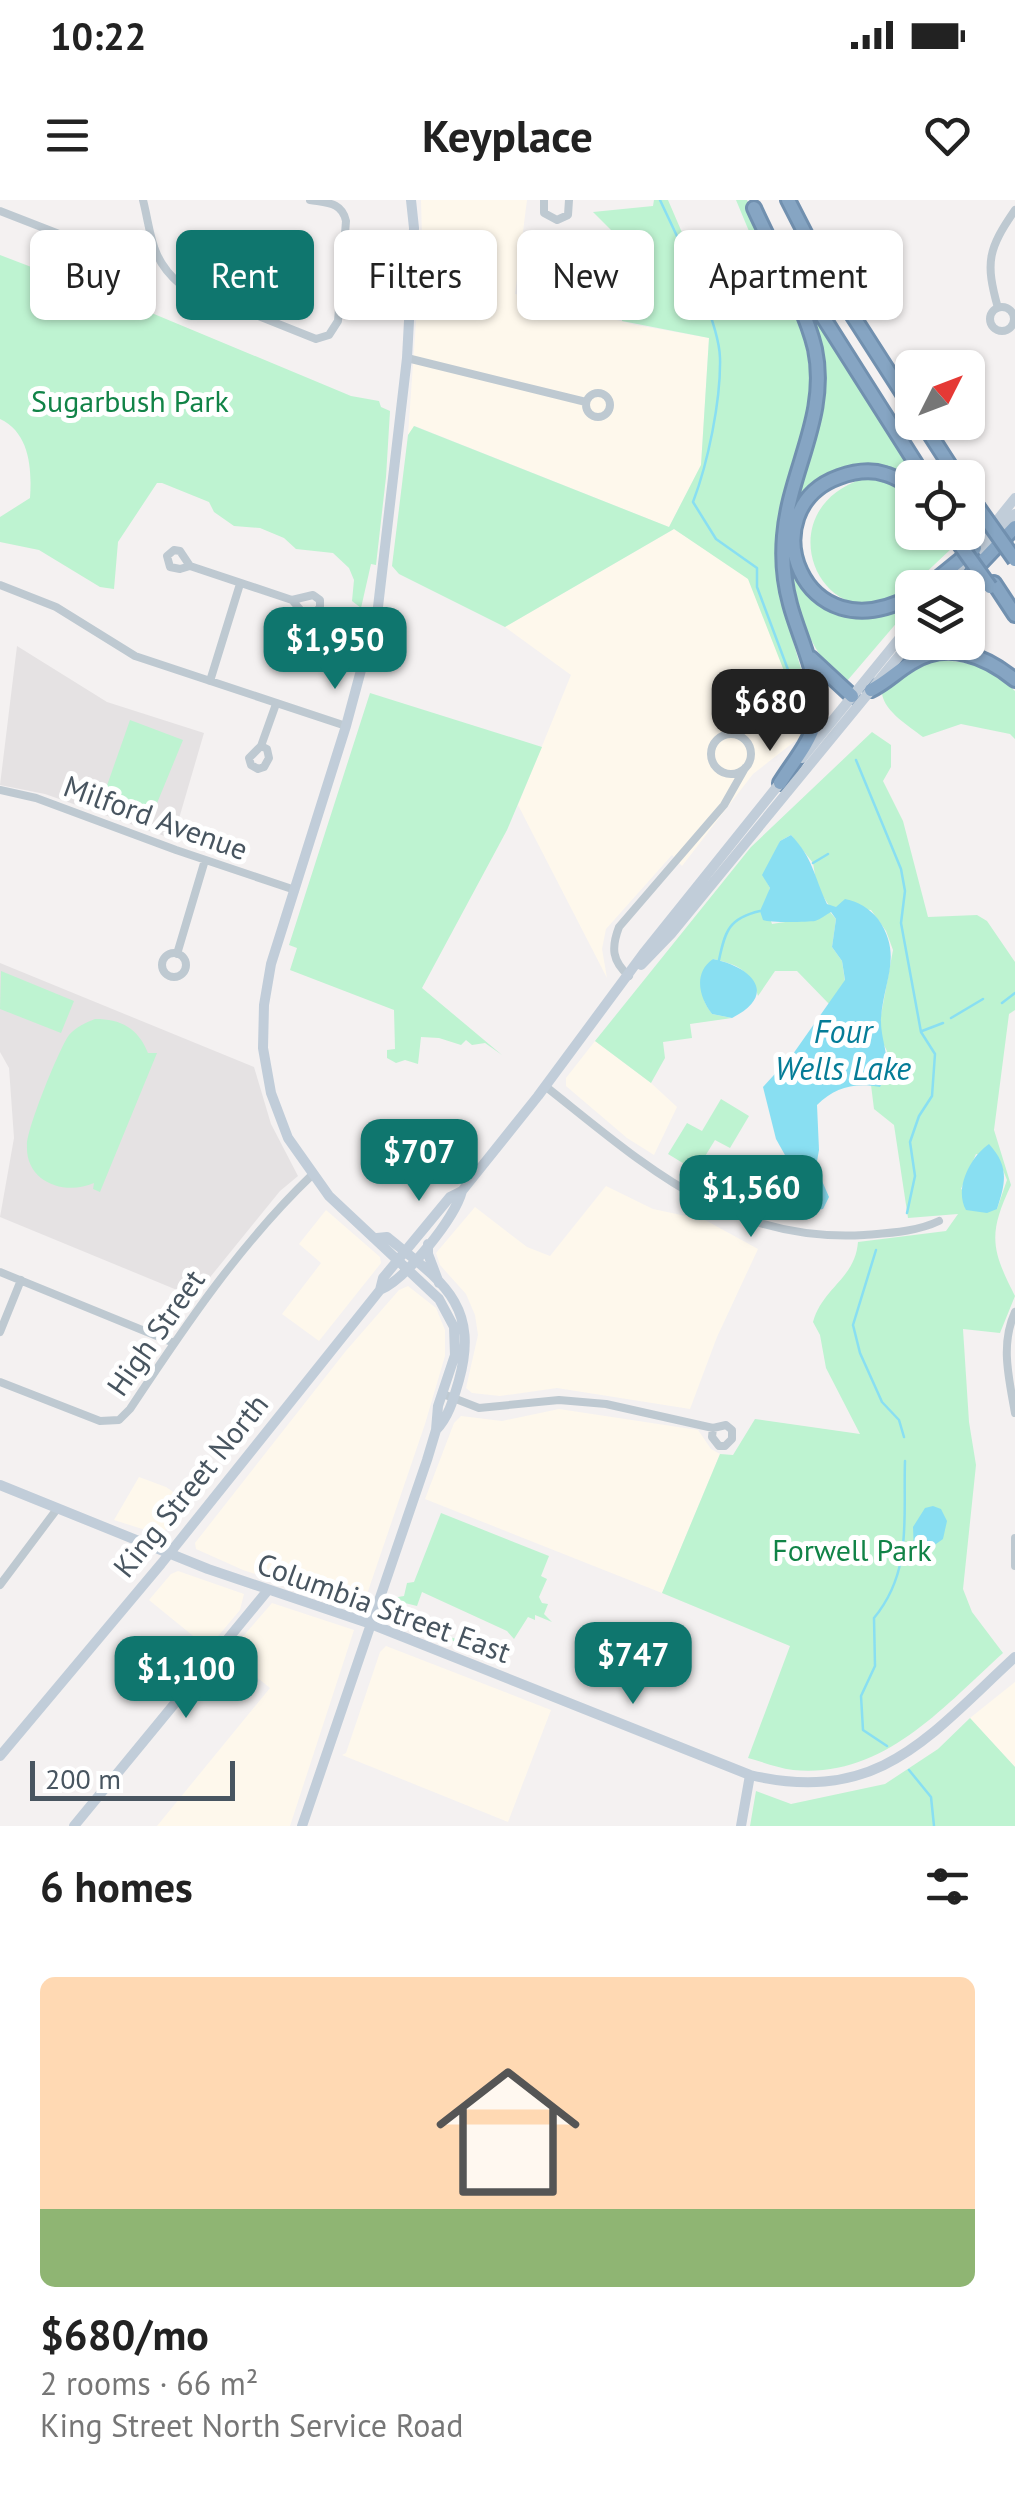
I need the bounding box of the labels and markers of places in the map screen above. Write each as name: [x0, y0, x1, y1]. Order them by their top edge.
pin: $1,950: [254, 607, 416, 692]
pin: $680: [711, 669, 829, 754]
pin: $707: [360, 1119, 478, 1204]
pin: $1,560: [670, 1155, 832, 1240]
pin: $747: [574, 1622, 692, 1707]
pin: $1,100: [105, 1636, 267, 1721]

